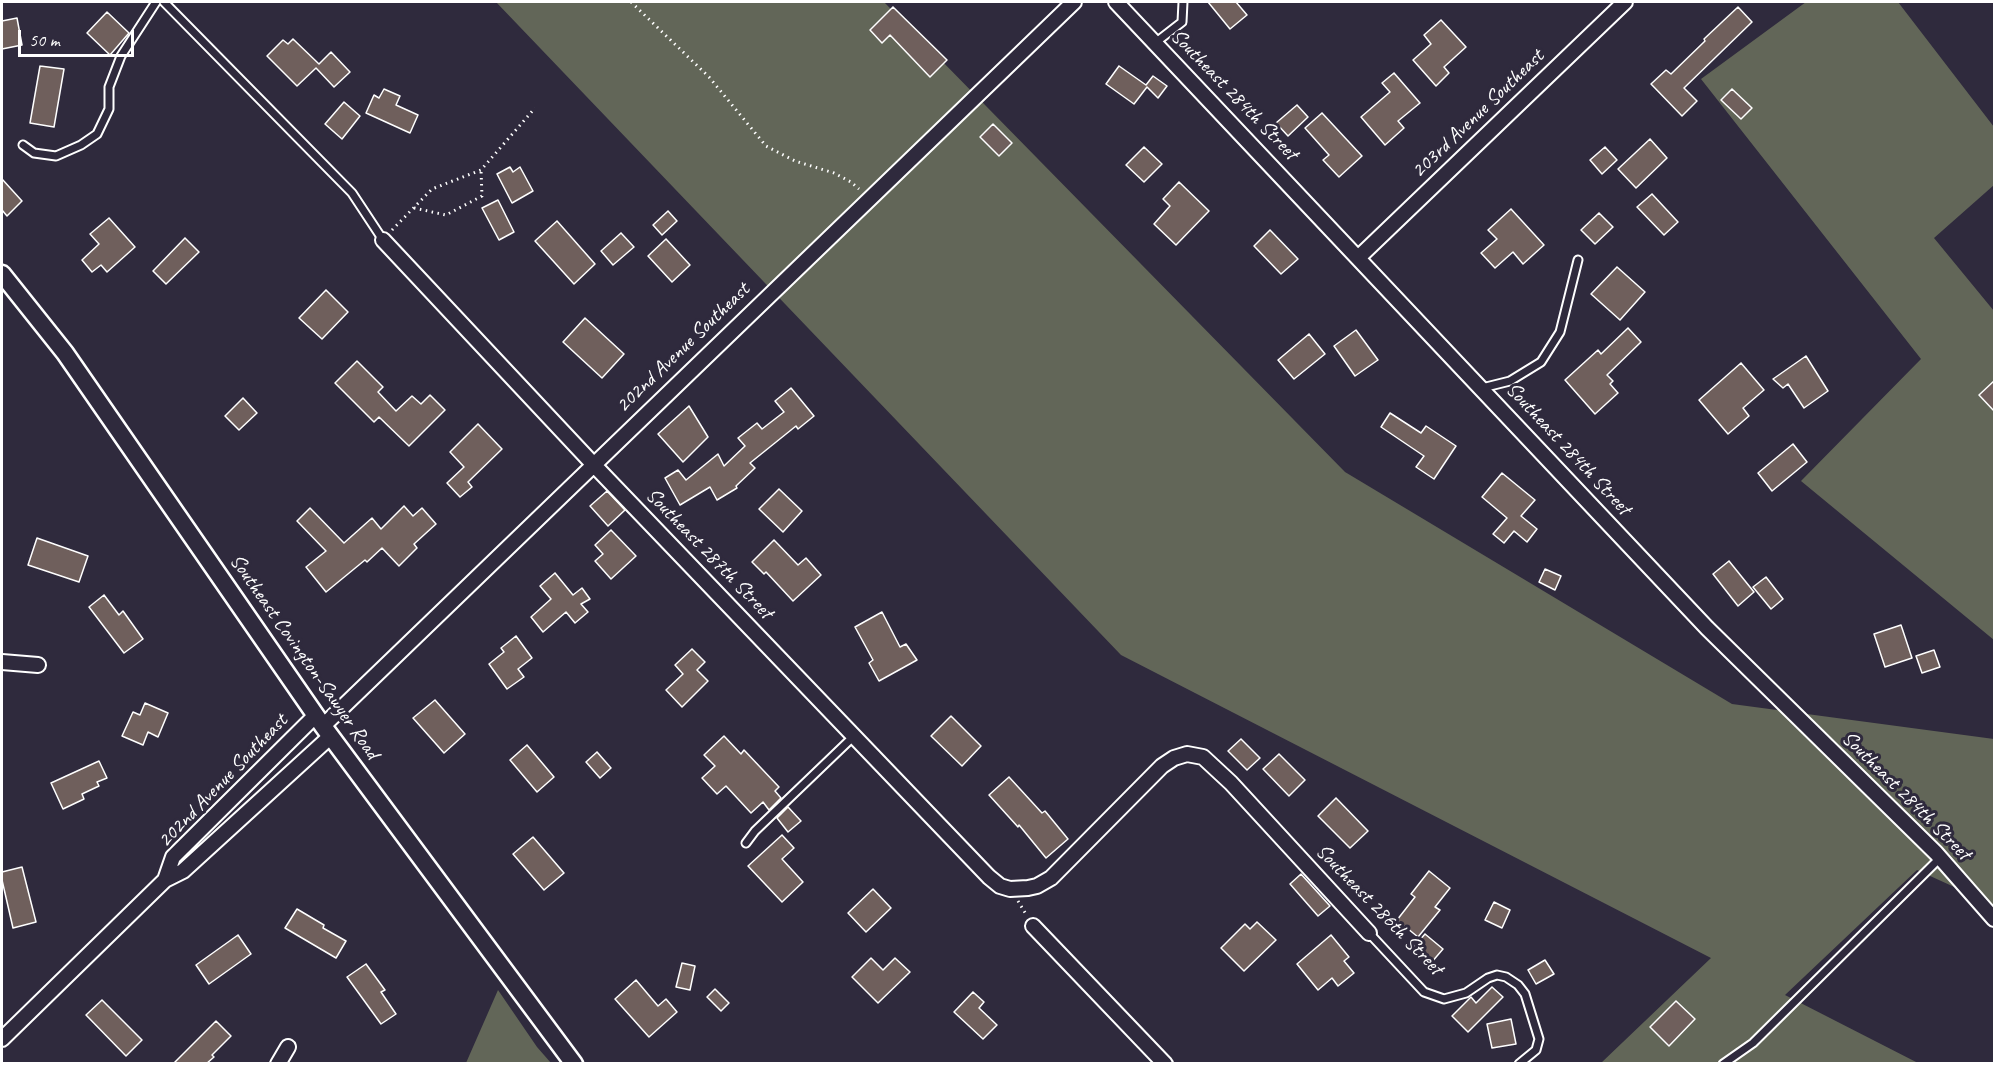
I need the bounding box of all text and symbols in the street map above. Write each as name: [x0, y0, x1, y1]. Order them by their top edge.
scale bar: [21, 18, 136, 56]
street label: Southeast 284th Street: [1165, 24, 1303, 166]
text: 50 m: [29, 29, 60, 51]
street label: 203rd Avenue Southeast: [1407, 44, 1549, 184]
street label: 202nd Avenue Southeast: [611, 278, 755, 418]
street label: Southeast 284th Street: [1500, 377, 1636, 521]
street label: Southeast 287th Street: [640, 483, 778, 625]
street label: Southeast Covington-Sawyer Road: [224, 550, 384, 764]
street label: 202nd Avenue Southeast: [153, 709, 293, 853]
street label: Southeast 284th Street: [1836, 726, 1976, 866]
street label: Southeast 286th Street: [1310, 839, 1448, 981]

